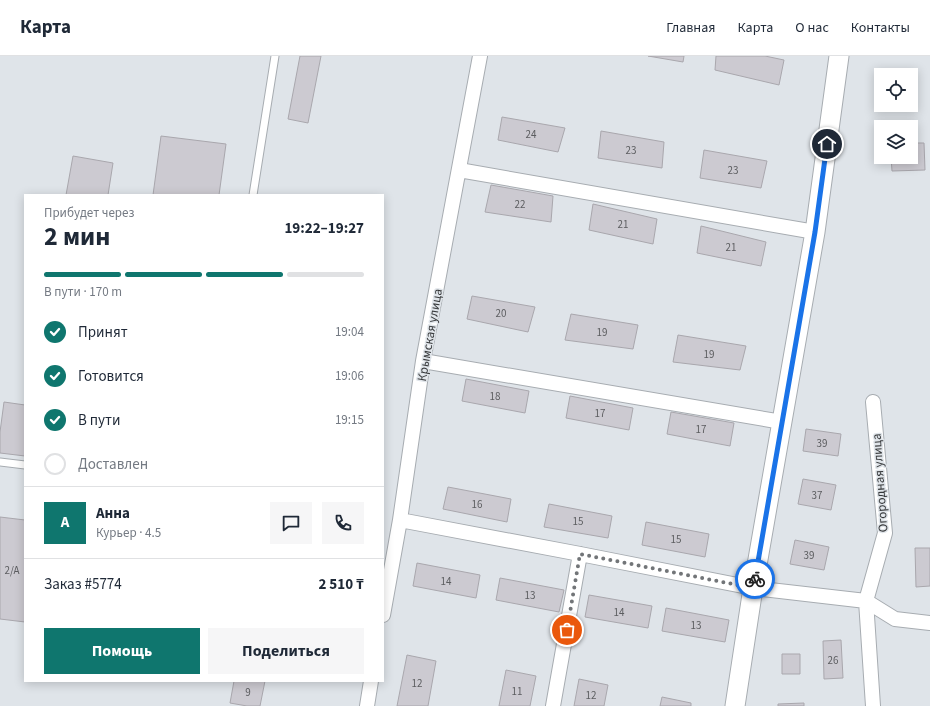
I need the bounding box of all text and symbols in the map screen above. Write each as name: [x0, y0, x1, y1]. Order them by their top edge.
text: Карта: [20, 14, 71, 41]
text: Главная: [666, 18, 715, 38]
text: Карта: [737, 18, 773, 38]
text: О нас: [795, 18, 829, 38]
text: Контакты: [851, 18, 910, 38]
map controls: [874, 68, 918, 164]
button: locate: [874, 68, 918, 112]
button: layers: [874, 120, 918, 164]
house number: 24: [526, 127, 537, 142]
pin: [810, 127, 844, 161]
icon: home: [816, 133, 838, 155]
house number: 23: [626, 143, 636, 158]
house number: 23: [728, 163, 738, 178]
house number: 22: [515, 197, 525, 212]
text: Прибудет через: [44, 204, 134, 222]
house number: 21: [618, 217, 628, 232]
text: 2 мин: [44, 218, 110, 255]
text: 19:22–19:27: [284, 218, 364, 239]
house number: 21: [726, 240, 736, 255]
text: В пути · 170 m: [44, 283, 122, 301]
street label: Крымская улица: [413, 287, 447, 383]
house number: 20: [496, 306, 506, 321]
icon: check: [44, 321, 66, 343]
text: Принят: [78, 322, 128, 343]
text: 19:04: [335, 323, 364, 341]
house number: 19: [597, 325, 607, 340]
house number: 19: [704, 347, 714, 362]
icon: check: [44, 365, 66, 387]
text: Готовится: [78, 366, 144, 387]
text: 19:06: [335, 367, 364, 385]
house number: 18: [490, 389, 501, 404]
house number: 17: [595, 406, 605, 421]
icon: check: [44, 409, 66, 431]
text: В пути: [78, 410, 121, 431]
text: 19:15: [335, 411, 364, 429]
house number: 17: [696, 422, 706, 437]
street label: Огородная улица: [868, 433, 892, 533]
house number: 39: [817, 436, 827, 451]
text: Доставлен: [78, 454, 148, 475]
house number: 37: [812, 488, 822, 503]
house number: 16: [472, 497, 483, 512]
button: chat: [270, 502, 312, 544]
button: phone: [322, 502, 364, 544]
text: Анна: [96, 503, 130, 524]
text: А: [61, 512, 69, 533]
house number: 15: [573, 514, 583, 529]
text: Курьер · 4.5: [96, 524, 161, 542]
house number: 15: [671, 532, 681, 547]
house number: 39: [804, 548, 814, 563]
courier: [735, 559, 775, 599]
house number: 2/A: [5, 563, 19, 578]
icon: bike: [744, 568, 766, 590]
text: Заказ #5774: [44, 574, 122, 595]
text: 2 510 ₸: [318, 574, 364, 595]
house number: 14: [441, 574, 452, 589]
house number: 13: [525, 588, 535, 603]
house number: 14: [614, 605, 625, 620]
pin: [550, 613, 584, 647]
house number: 13: [691, 618, 701, 633]
icon: bag: [556, 619, 578, 641]
button: Помощь: [44, 628, 200, 674]
button: Поделиться: [208, 628, 364, 674]
house number: 26: [828, 653, 839, 668]
house number: 12: [412, 676, 422, 691]
house number: 11: [512, 684, 522, 699]
house number: 9: [245, 685, 251, 700]
house number: 12: [586, 688, 596, 703]

